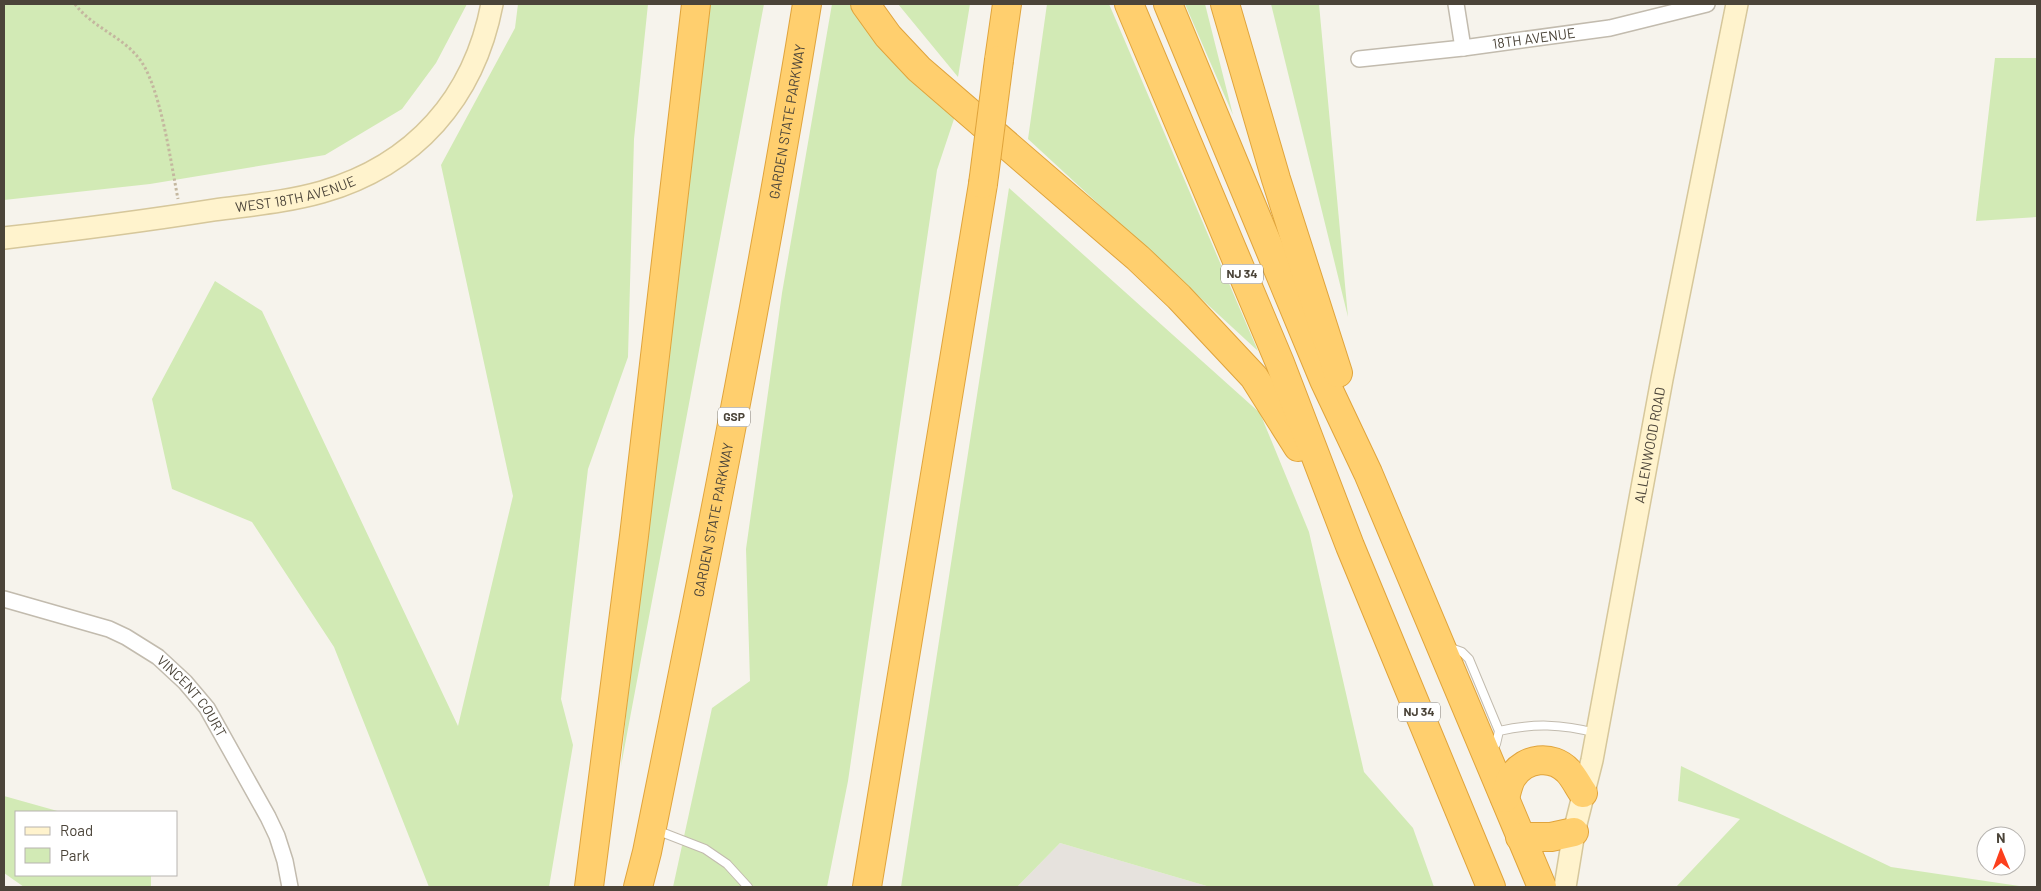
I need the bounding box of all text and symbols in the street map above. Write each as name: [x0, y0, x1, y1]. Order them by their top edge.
street label: 18TH AVENUE: [1491, 24, 1576, 52]
street label: GARDEN STATE PARKWAY: [765, 43, 808, 200]
street label: WEST 18TH AVENUE: [234, 172, 358, 215]
road number: NJ 34: [1221, 264, 1263, 284]
street label: ALLENWOOD ROAD: [1630, 386, 1668, 505]
road number: GSP: [718, 408, 750, 427]
street label: GARDEN STATE PARKWAY: [689, 441, 736, 598]
street label: VINCENT COURT: [154, 651, 231, 740]
road number: NJ 34: [1398, 702, 1440, 722]
legend: [15, 811, 178, 876]
text: Road: [60, 821, 93, 839]
north arrow: [1976, 826, 2026, 876]
text: N: [1996, 829, 2006, 846]
text: Park: [60, 846, 90, 864]

